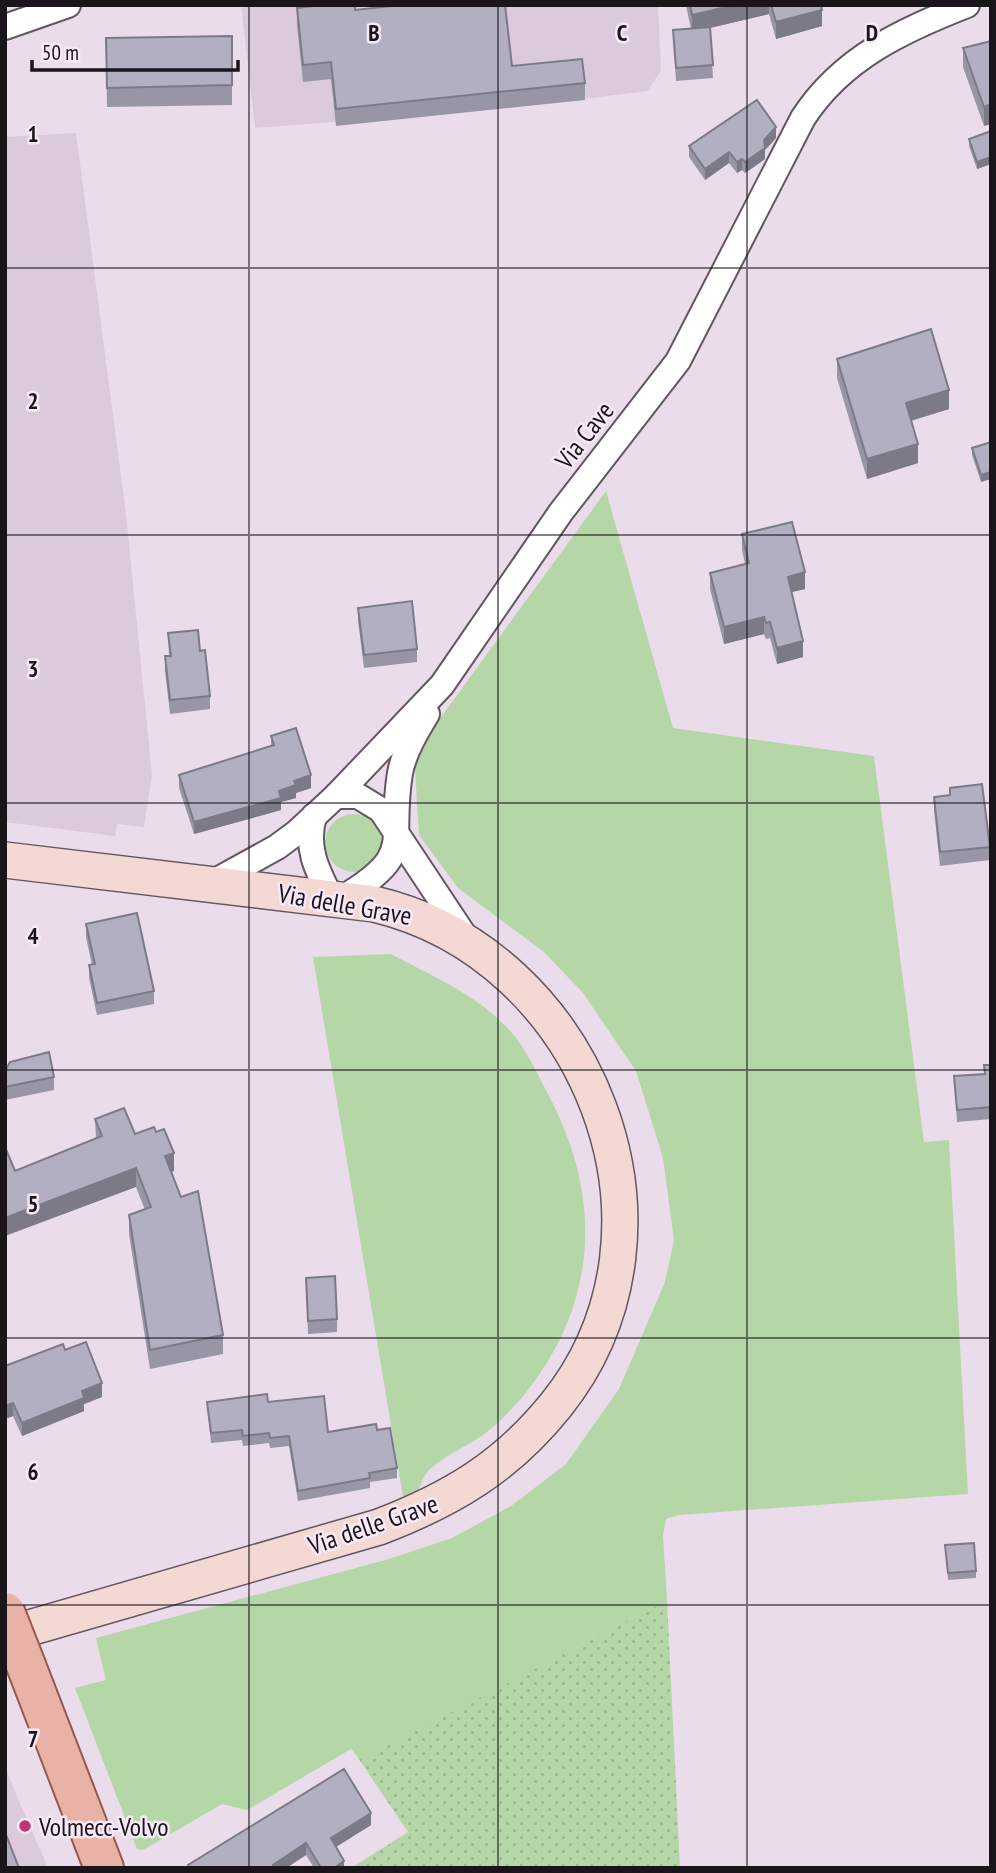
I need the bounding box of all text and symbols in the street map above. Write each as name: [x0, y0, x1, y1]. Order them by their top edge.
text: B: [368, 18, 380, 47]
text: C: [617, 18, 628, 47]
text: D: [866, 18, 878, 47]
scale bar: [32, 28, 238, 72]
text: 50 m: [42, 39, 79, 66]
text: 1: [28, 119, 39, 148]
text: 2: [28, 386, 39, 415]
street label: Via Cave: [547, 395, 621, 476]
text: 3: [28, 654, 39, 683]
street label: Via delle Grave: [275, 876, 414, 932]
text: 4: [28, 921, 39, 950]
text: 5: [28, 1189, 39, 1218]
text: 6: [28, 1457, 39, 1486]
street label: Via delle Grave: [303, 1486, 442, 1562]
text: 7: [28, 1724, 39, 1753]
place label: Volmecc-Volvo: [38, 1810, 168, 1843]
marker: Volmecc-Volvo: [17, 1818, 33, 1834]

